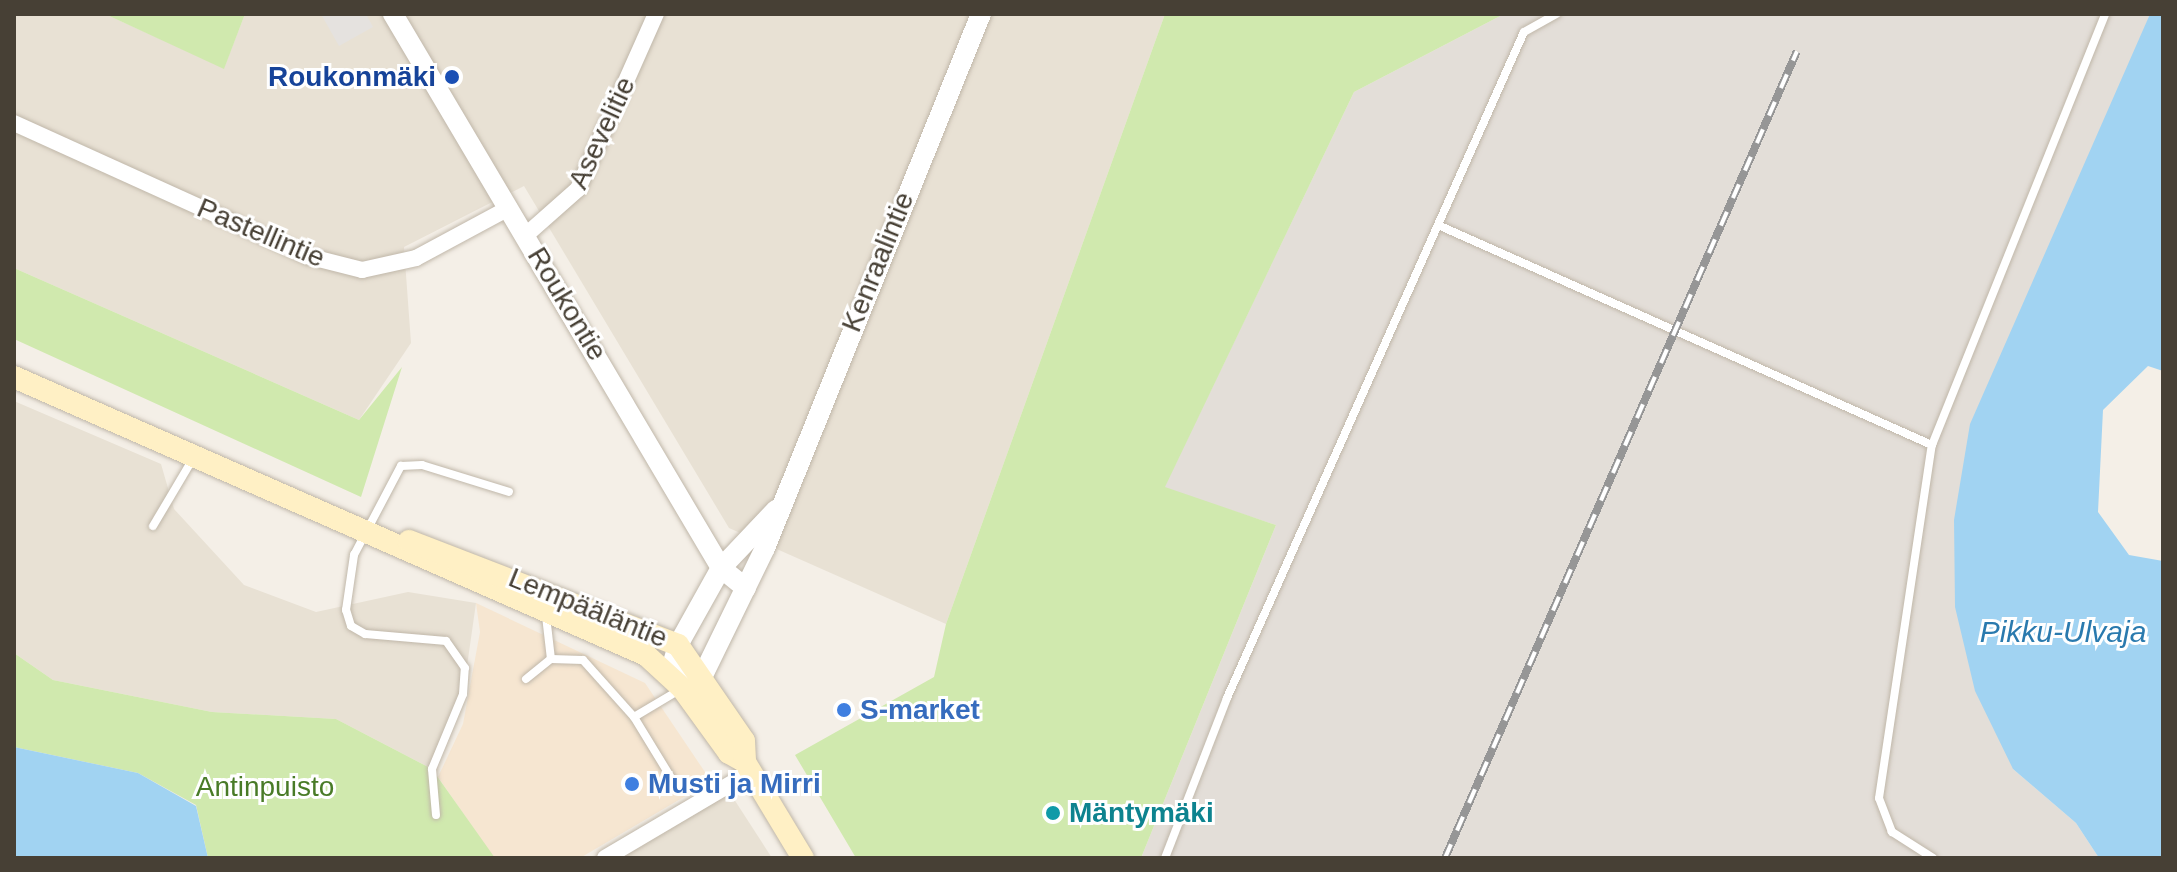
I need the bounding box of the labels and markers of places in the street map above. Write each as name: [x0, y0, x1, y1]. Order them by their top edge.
place label: Roukonmäki: [268, 60, 436, 94]
marker: Roukonmäki: [443, 68, 461, 86]
place label: S-market: [860, 693, 980, 727]
marker: S-market: [835, 701, 853, 719]
place label: Musti ja Mirri: [648, 767, 821, 801]
marker: Musti ja Mirri: [623, 775, 641, 793]
place label: Mäntymäki: [1069, 796, 1214, 830]
marker: Mäntymäki: [1044, 804, 1062, 822]

